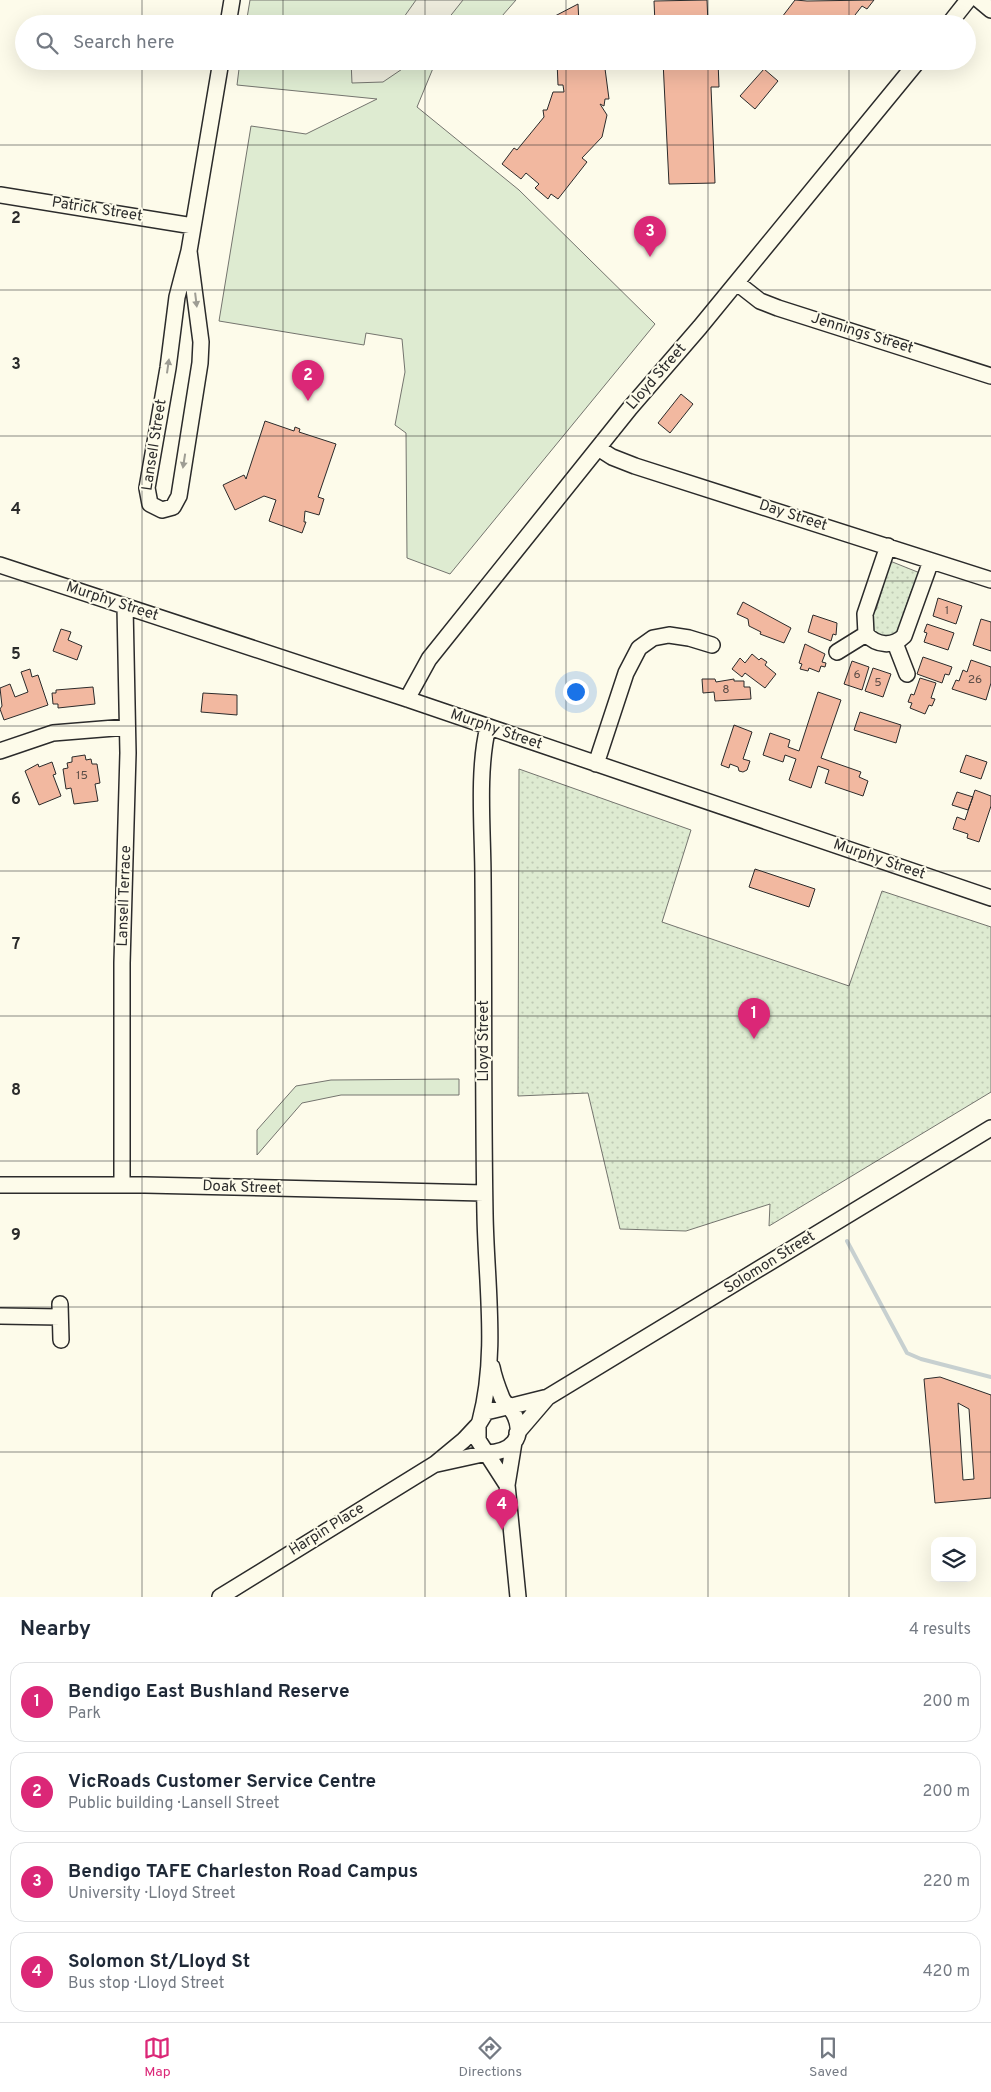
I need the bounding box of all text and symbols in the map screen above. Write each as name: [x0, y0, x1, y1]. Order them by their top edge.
search box: [15, 15, 976, 70]
icon: search: [33, 29, 61, 57]
text: Search here: [73, 31, 175, 55]
street label: Patrick Street: [50, 193, 144, 227]
text: 2: [11, 209, 21, 229]
pin: 3: [634, 216, 666, 257]
one-way arrow: [192, 292, 200, 308]
street label: Jennings Street: [808, 309, 916, 359]
street label: Lloyd Street: [623, 340, 691, 414]
text: 3: [11, 355, 21, 375]
one-way arrow: [164, 357, 172, 373]
pin: 2: [292, 360, 324, 401]
street label: Lansell Street: [138, 398, 172, 492]
one-way arrow: [180, 453, 188, 469]
street label: Day Street: [757, 496, 829, 536]
text: 4: [11, 500, 21, 520]
street label: Murphy Street: [63, 578, 161, 626]
house number: 1: [945, 603, 949, 619]
text: 5: [11, 645, 21, 665]
house number: 6: [853, 667, 861, 683]
house number: 26: [968, 672, 982, 688]
house number: 5: [874, 675, 882, 691]
your location: [563, 679, 589, 705]
house number: 8: [722, 682, 730, 698]
street label: Murphy Street: [448, 705, 544, 755]
house number: 15: [76, 768, 88, 784]
text: 6: [11, 790, 21, 810]
street label: Murphy Street: [831, 835, 927, 885]
street label: Lansell Terrace: [114, 845, 136, 947]
text: 7: [12, 935, 20, 955]
pin: 1: [738, 998, 770, 1039]
street label: Lloyd Street: [475, 1000, 494, 1082]
text: 8: [11, 1081, 21, 1101]
street label: Doak Street: [202, 1177, 282, 1199]
text: 9: [11, 1226, 21, 1246]
street label: Solomon Street: [721, 1227, 819, 1299]
pin: 4: [486, 1489, 518, 1530]
street label: Harpin Place: [286, 1499, 368, 1561]
map controls: [931, 1537, 976, 1582]
button: layers: [931, 1537, 976, 1582]
text: Nearby: [20, 1616, 91, 1643]
text: 4 results: [909, 1620, 971, 1640]
text: Bendigo East Bushland Reserve: [68, 1680, 350, 1704]
text: 1: [34, 1692, 40, 1712]
text: 200 m: [922, 1692, 970, 1712]
text: Park: [68, 1704, 101, 1724]
text: VicRoads Customer Service Centre: [68, 1770, 376, 1794]
text: 2: [32, 1782, 42, 1802]
text: 200 m: [922, 1782, 970, 1802]
text: Public building · Lansell Street: [68, 1794, 280, 1814]
text: Bendigo TAFE Charleston Road Campus: [68, 1860, 418, 1884]
text: 3: [32, 1872, 42, 1892]
text: 220 m: [923, 1872, 970, 1892]
text: University · Lloyd Street: [68, 1884, 236, 1904]
text: Solomon St/Lloyd St: [68, 1950, 250, 1974]
text: 4: [32, 1962, 42, 1982]
text: 420 m: [923, 1962, 970, 1982]
text: Bus stop · Lloyd Street: [68, 1974, 225, 1994]
tab: Map: [143, 2034, 171, 2081]
tab: Directions: [458, 2034, 522, 2081]
tab: Saved: [809, 2034, 848, 2081]

